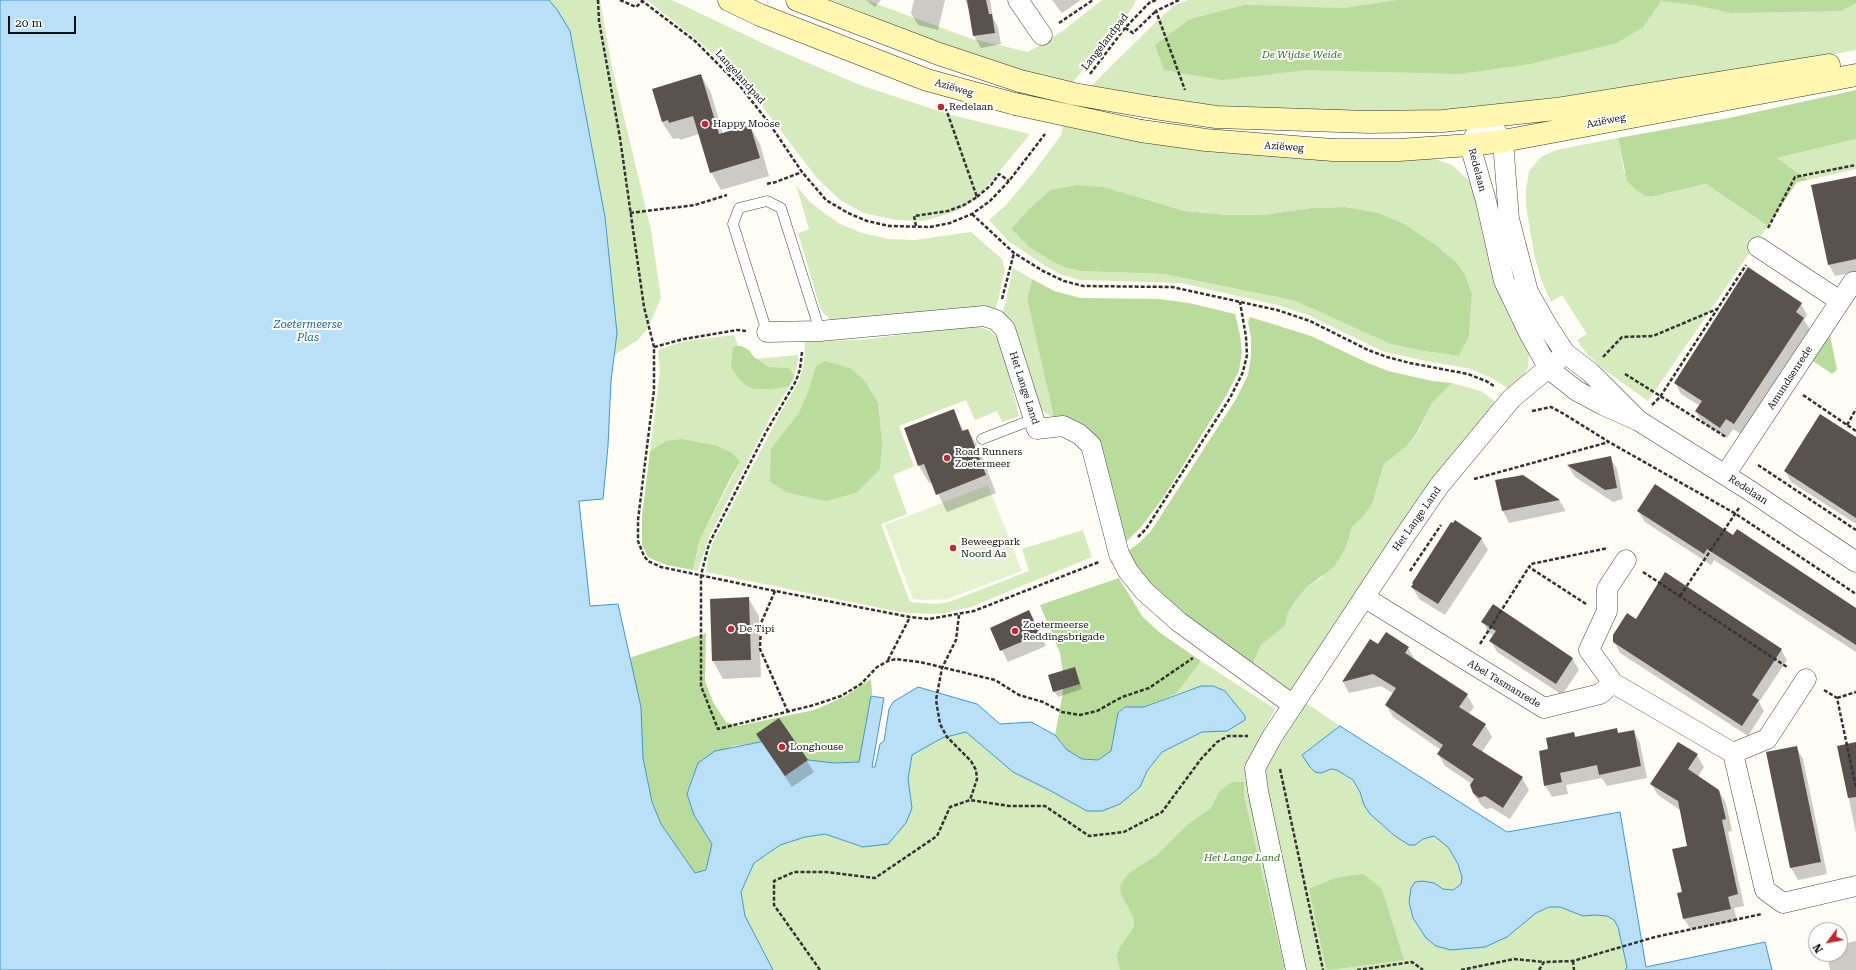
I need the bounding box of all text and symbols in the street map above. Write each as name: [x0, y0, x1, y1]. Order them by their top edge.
scale bar: [10, 8, 78, 34]
street label: Langelandpad: [1079, 11, 1131, 73]
text: 20 m: [15, 16, 42, 30]
street label: Langelandpad: [713, 48, 767, 106]
park label: De Wijdse Weide: [1262, 49, 1342, 61]
street label: Aziëweg: [933, 77, 975, 99]
place label: Redelaan: [949, 101, 993, 113]
marker: Redelaan: [936, 102, 946, 112]
street label: Aziëweg: [1585, 111, 1627, 131]
place label: Happy Moose: [713, 118, 780, 130]
marker: Happy Moose: [700, 119, 710, 129]
street label: Aziëweg: [1264, 140, 1304, 154]
street label: Redelaan: [1465, 147, 1489, 193]
water label: Zoetermeerse Plas: [274, 318, 342, 344]
street label: Amundsenrede: [1765, 344, 1815, 412]
street label: Het Lange Land: [1007, 350, 1041, 426]
place label: Road Runners Zoetermeer: [955, 446, 1022, 470]
marker: Road Runners Zoetermeer: [942, 453, 952, 463]
street label: Redelaan: [1726, 473, 1770, 507]
street label: Het Lange Land: [1390, 484, 1444, 554]
place label: Beweegpark Noord Aa: [961, 536, 1020, 560]
marker: Beweegpark Noord Aa: [948, 543, 958, 553]
place label: Zoetermeerse Reddingsbrigade: [1023, 619, 1105, 642]
place label: De Tipi: [739, 623, 774, 635]
marker: De Tipi: [726, 624, 736, 634]
marker: Zoetermeerse Reddingsbrigade: [1010, 626, 1020, 636]
street label: Abel Tasmanrede: [1465, 657, 1543, 711]
place label: Longhouse: [790, 741, 844, 753]
marker: Longhouse: [777, 742, 787, 752]
park label: Het Lange Land: [1204, 852, 1280, 864]
north arrow: [1808, 922, 1848, 962]
text: N: [1810, 941, 1826, 955]

